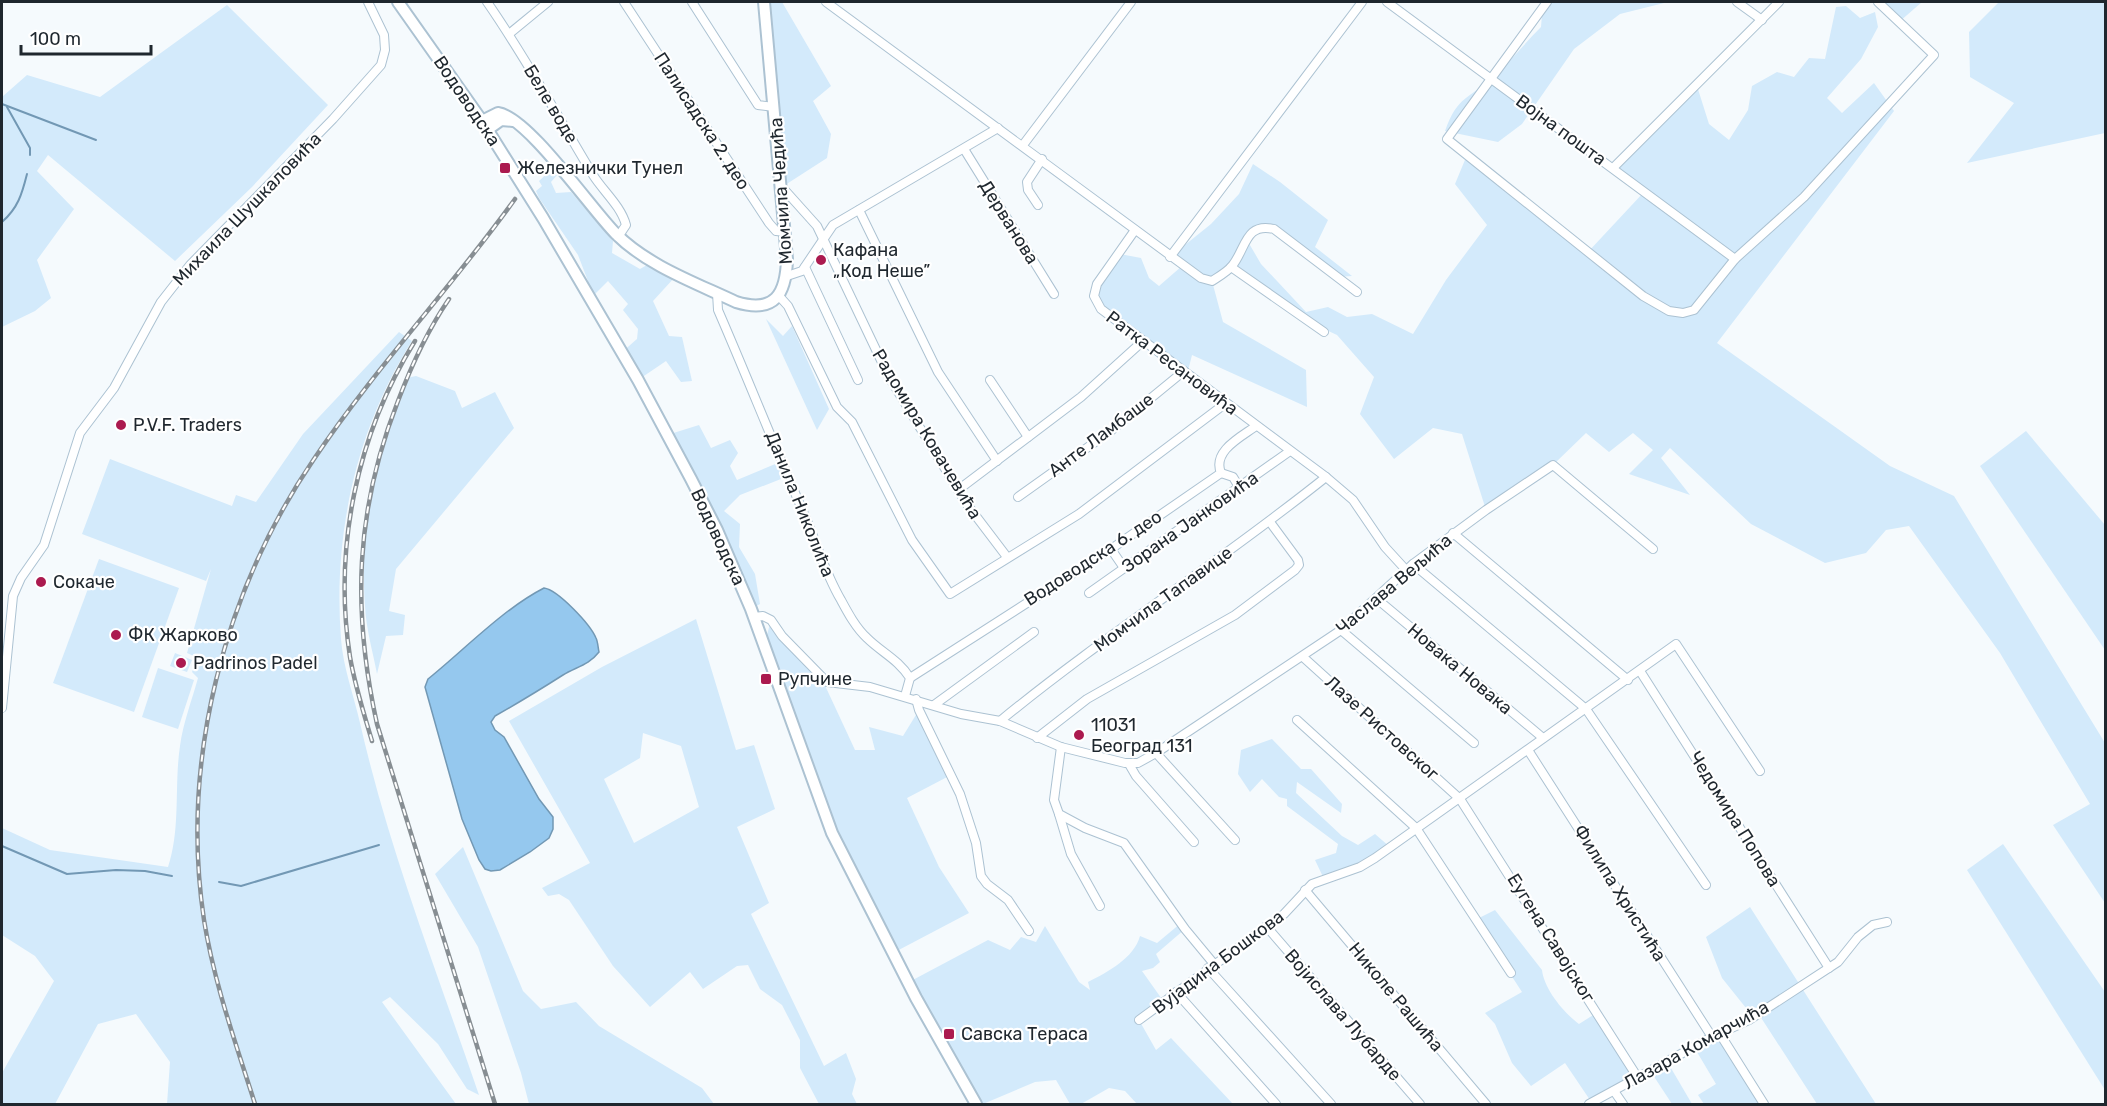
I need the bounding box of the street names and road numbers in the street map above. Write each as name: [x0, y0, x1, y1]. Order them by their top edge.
street label: Палисадска 2. део: [649, 48, 755, 194]
street label: Водоводска: [429, 52, 505, 150]
street label: Беле воде: [519, 61, 583, 147]
street label: Војна пошта: [1511, 90, 1611, 170]
street label: Момчила Чедића: [765, 117, 797, 265]
street label: Михаила Шушкаловића: [168, 128, 326, 290]
street label: Дерванова: [975, 176, 1043, 268]
street label: Ратка Ресановића: [1102, 306, 1242, 420]
street label: Радомира Ковачевића: [868, 345, 986, 523]
street label: Анте Ламбаше: [1044, 388, 1158, 482]
street label: Данила Николића: [761, 428, 839, 580]
street label: Зорана Јанковића: [1118, 467, 1262, 577]
street label: Водоводска: [686, 485, 750, 589]
street label: Водоводска 6. део: [1020, 505, 1166, 611]
street label: Часлава Вељића: [1332, 529, 1456, 639]
street label: Момчила Тапавице: [1089, 541, 1237, 657]
street label: Новака Новака: [1403, 619, 1517, 719]
street label: Лазе Ристовског: [1321, 671, 1444, 785]
street label: Чедомира Попова: [1684, 747, 1786, 891]
street label: Филипа Христића: [1569, 821, 1671, 965]
street label: Еугена Савојског: [1503, 870, 1600, 1007]
street label: Вујадина Бошкова: [1148, 905, 1288, 1019]
street label: Николе Рашића: [1344, 938, 1448, 1056]
street label: Војислава Лубарде: [1280, 945, 1406, 1085]
street label: Лазара Комарчића: [1619, 996, 1773, 1094]

